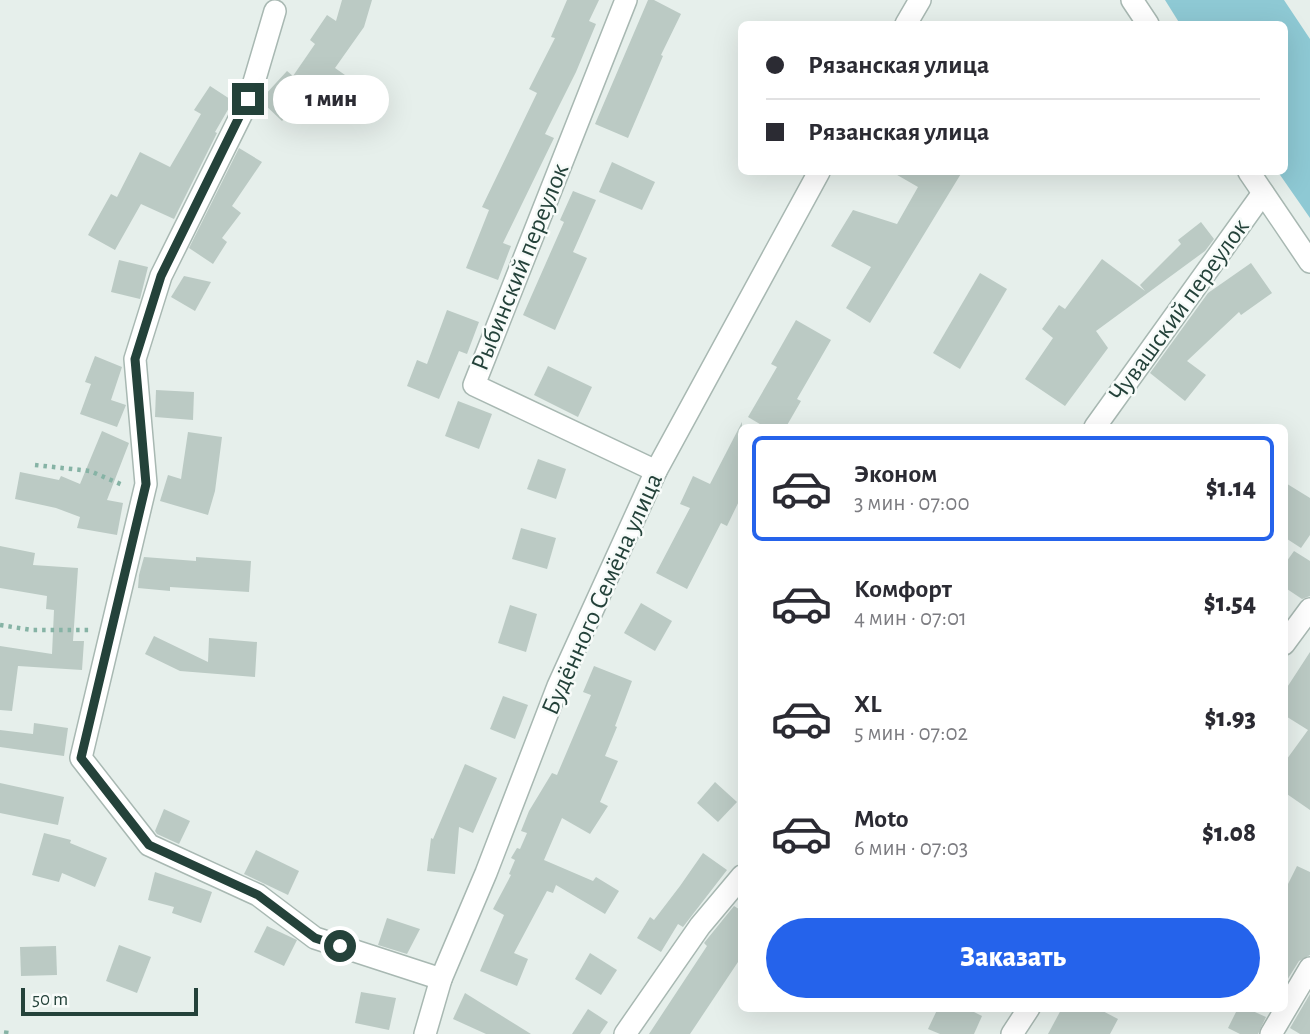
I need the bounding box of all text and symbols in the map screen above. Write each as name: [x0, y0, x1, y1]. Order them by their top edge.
text: Рязанская улица: [808, 52, 989, 78]
callout: 1 мин: [272, 74, 388, 124]
route end: [232, 83, 264, 115]
text: 1 мин: [305, 88, 357, 111]
text: Рязанская улица: [808, 119, 989, 145]
street label: Рыбинский переулок: [467, 160, 573, 374]
street label: Чувашский переулок: [1104, 214, 1254, 406]
icon: car: [770, 457, 833, 520]
text: Эконом: [854, 461, 937, 487]
street label: Будённого Семёна улица: [537, 469, 667, 719]
text: $1.14: [1206, 475, 1256, 501]
text: 3 мин · 07:00: [854, 492, 970, 515]
icon: car: [770, 572, 833, 635]
text: Комфорт: [854, 576, 952, 602]
text: $1.54: [1204, 590, 1256, 616]
text: 4 мин · 07:01: [854, 607, 967, 630]
icon: car: [770, 687, 833, 750]
text: XL: [854, 691, 881, 717]
text: $1.93: [1204, 705, 1256, 731]
text: 5 мин · 07:02: [854, 722, 968, 745]
icon: car: [770, 802, 833, 865]
text: Moto: [854, 806, 909, 832]
text: $1.08: [1202, 820, 1256, 846]
text: 6 мин · 07:03: [854, 837, 968, 860]
button: Заказать: [766, 918, 1260, 998]
route start: [324, 930, 356, 962]
scale bar: [21, 985, 198, 1017]
text: 50 m: [32, 990, 68, 1009]

